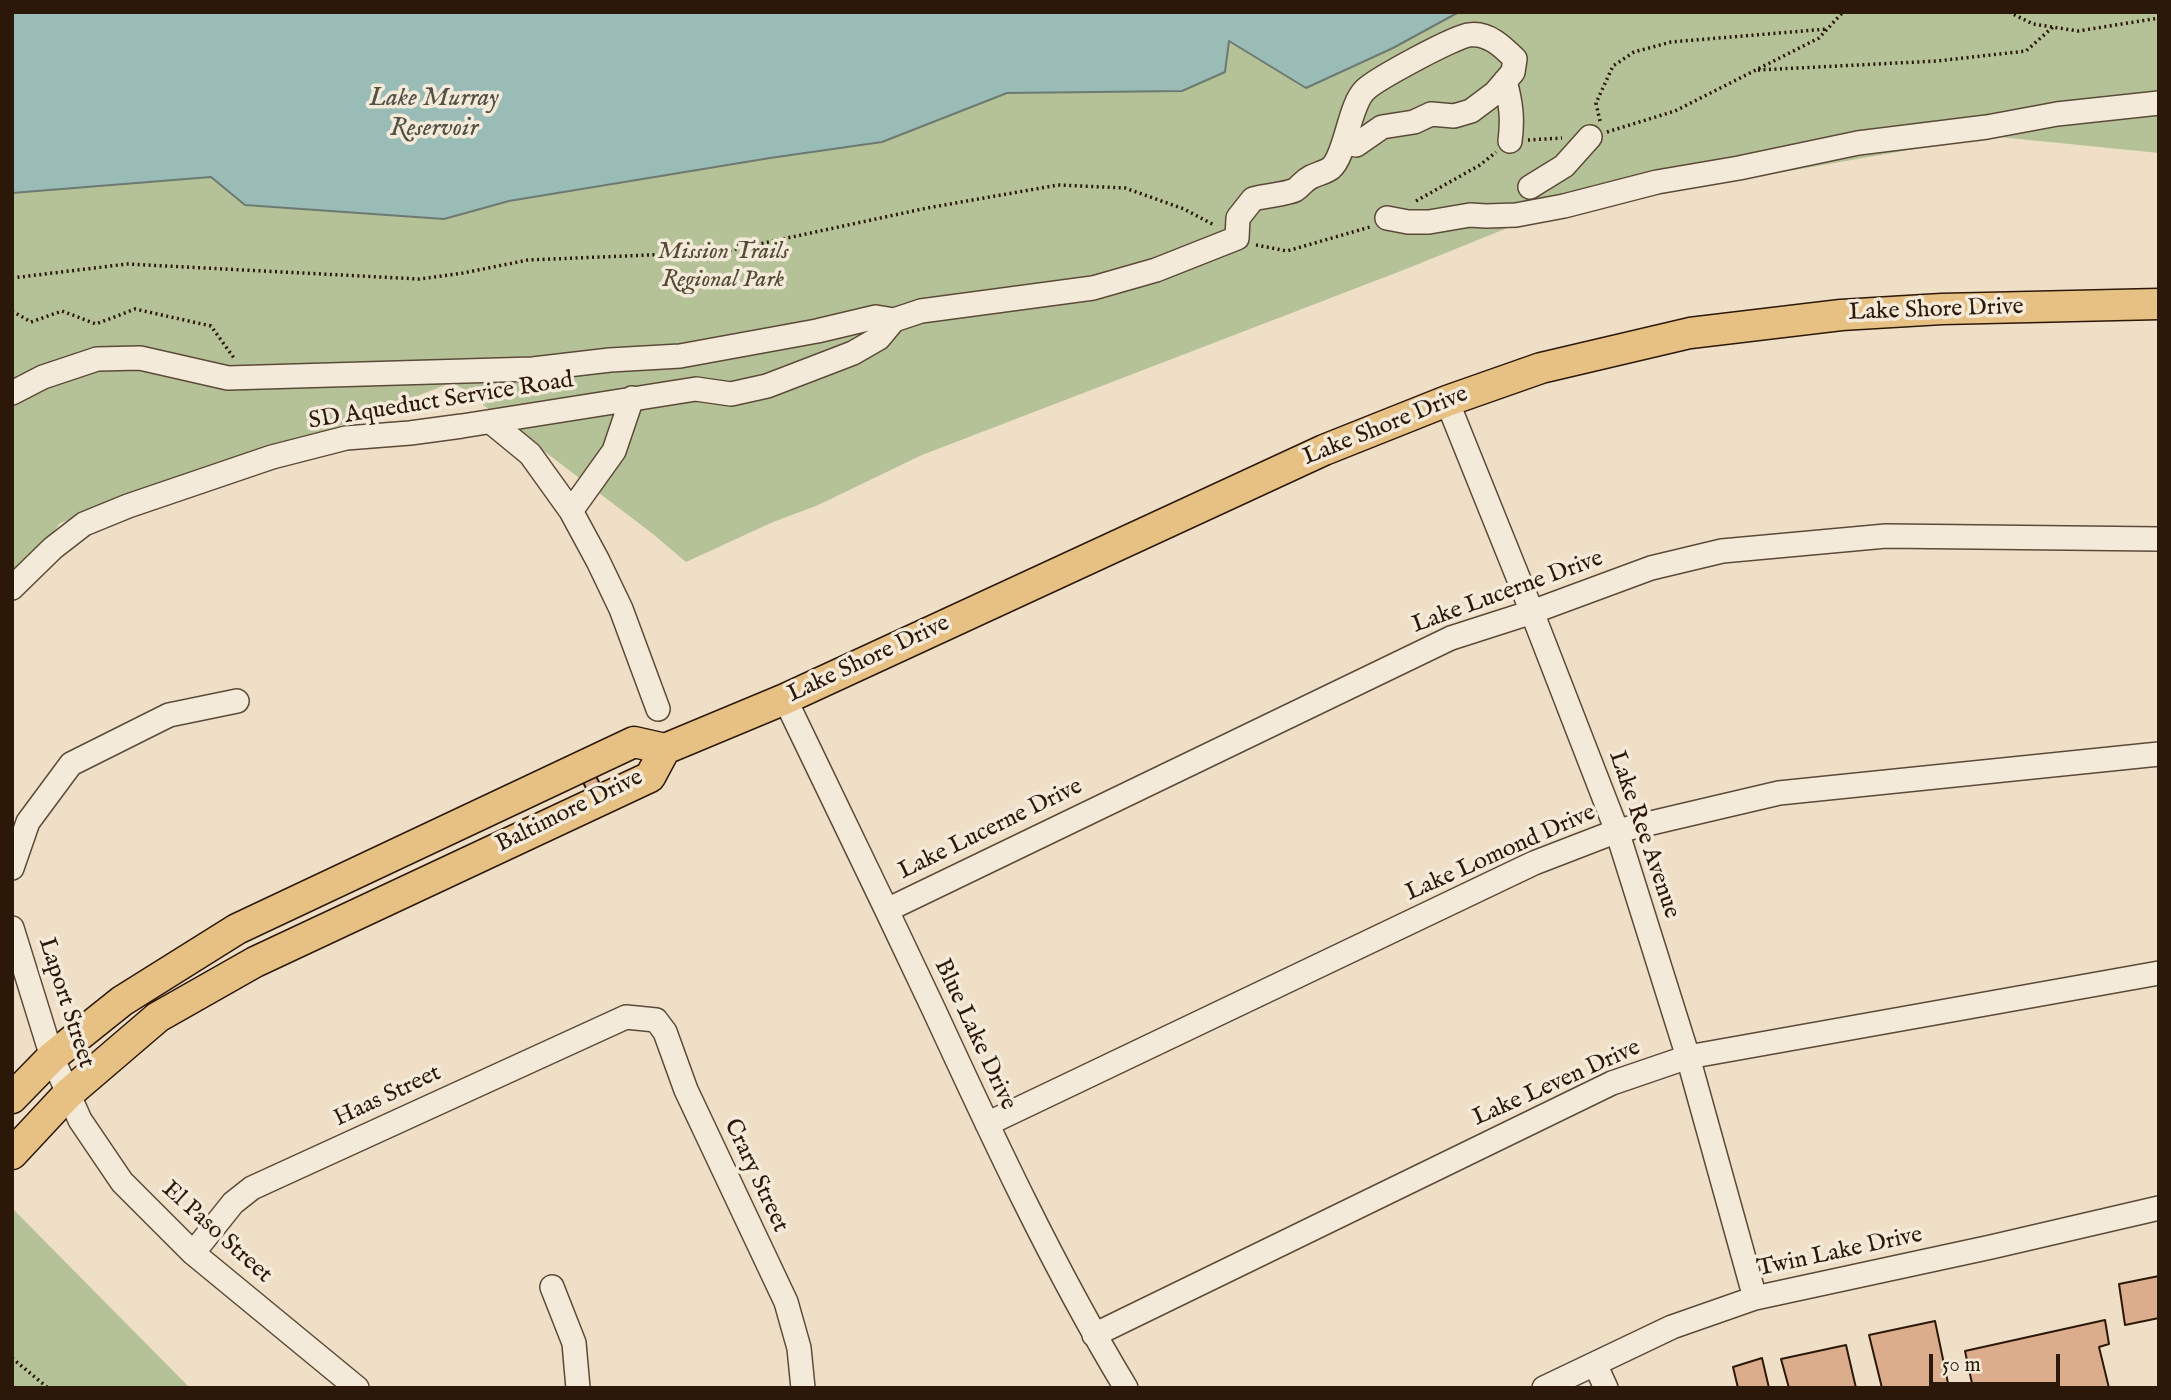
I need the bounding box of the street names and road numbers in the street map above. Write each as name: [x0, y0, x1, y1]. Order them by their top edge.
street label: Lake Shore Drive: [1848, 294, 2024, 328]
street label: SD Aqueduct Service Road: [307, 367, 575, 437]
street label: Lake Shore Drive: [1299, 381, 1473, 473]
street label: Lake Lucerne Drive: [1409, 545, 1607, 641]
street label: Lake Shore Drive: [784, 610, 954, 710]
street label: Lake Ree Avenue: [1601, 748, 1685, 922]
street label: Baltimore Drive: [492, 764, 648, 860]
street label: Lake Lucerne Drive: [894, 773, 1088, 887]
street label: Lake Lomond Drive: [1402, 799, 1600, 909]
street label: Laport Street: [30, 934, 100, 1072]
street label: Blue Lake Drive: [926, 955, 1022, 1115]
street label: Lake Leven Drive: [1469, 1034, 1645, 1134]
street label: Haas Street: [330, 1060, 446, 1134]
street label: Crary Street: [716, 1115, 794, 1237]
street label: El Paso Street: [155, 1176, 277, 1290]
street label: Twin Lake Drive: [1755, 1221, 1925, 1285]

